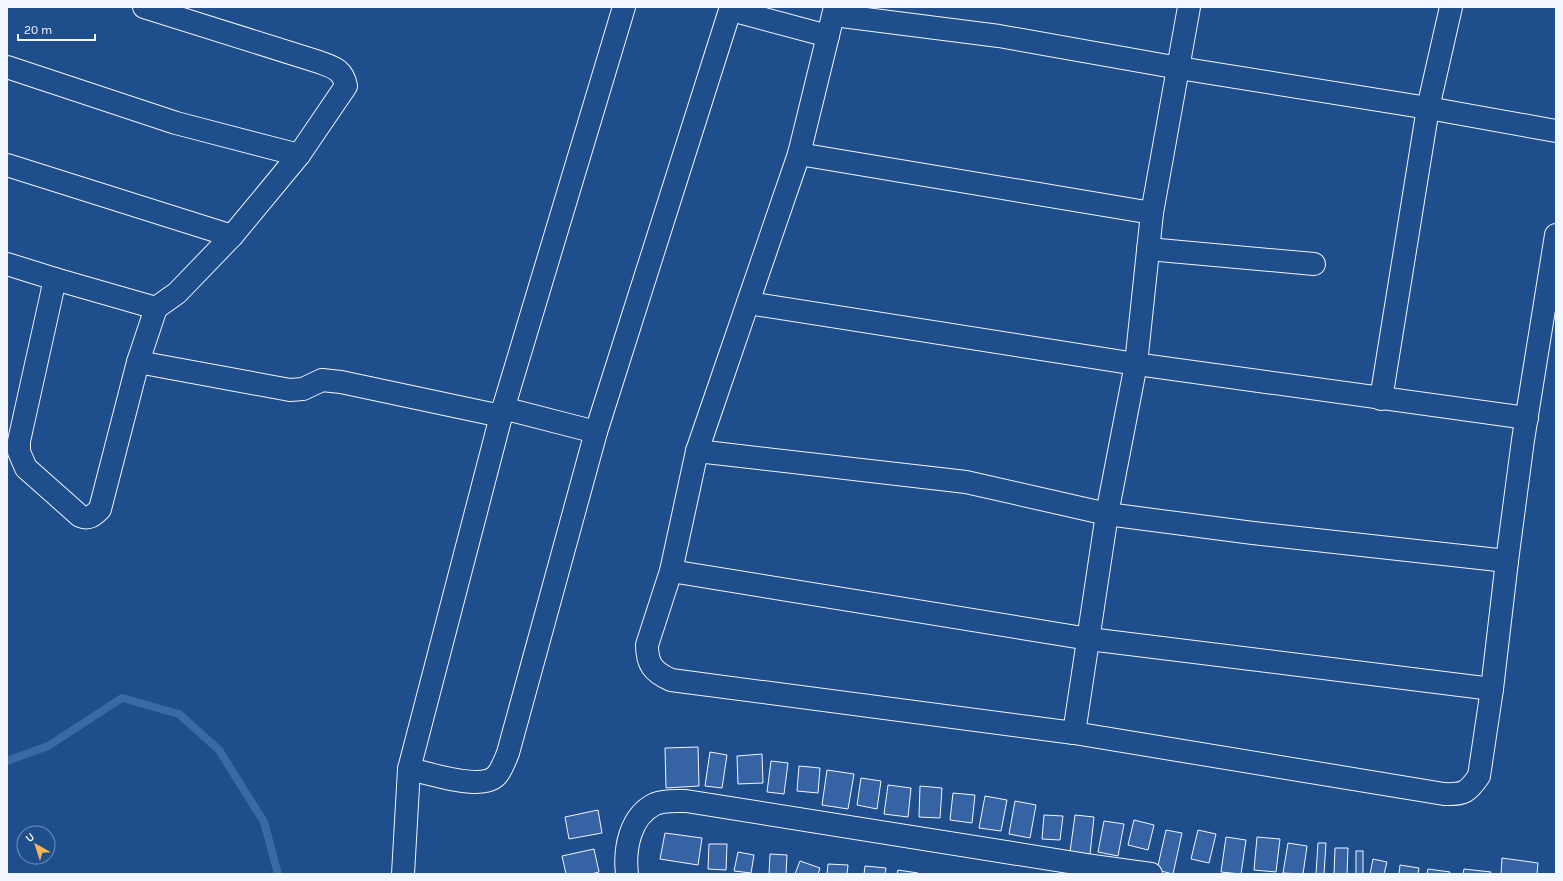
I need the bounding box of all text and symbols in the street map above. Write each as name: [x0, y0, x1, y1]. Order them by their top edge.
scale bar: [18, 16, 95, 42]
text: 20 m: [24, 23, 52, 37]
north arrow: [16, 825, 56, 865]
text: U: [23, 830, 37, 845]

